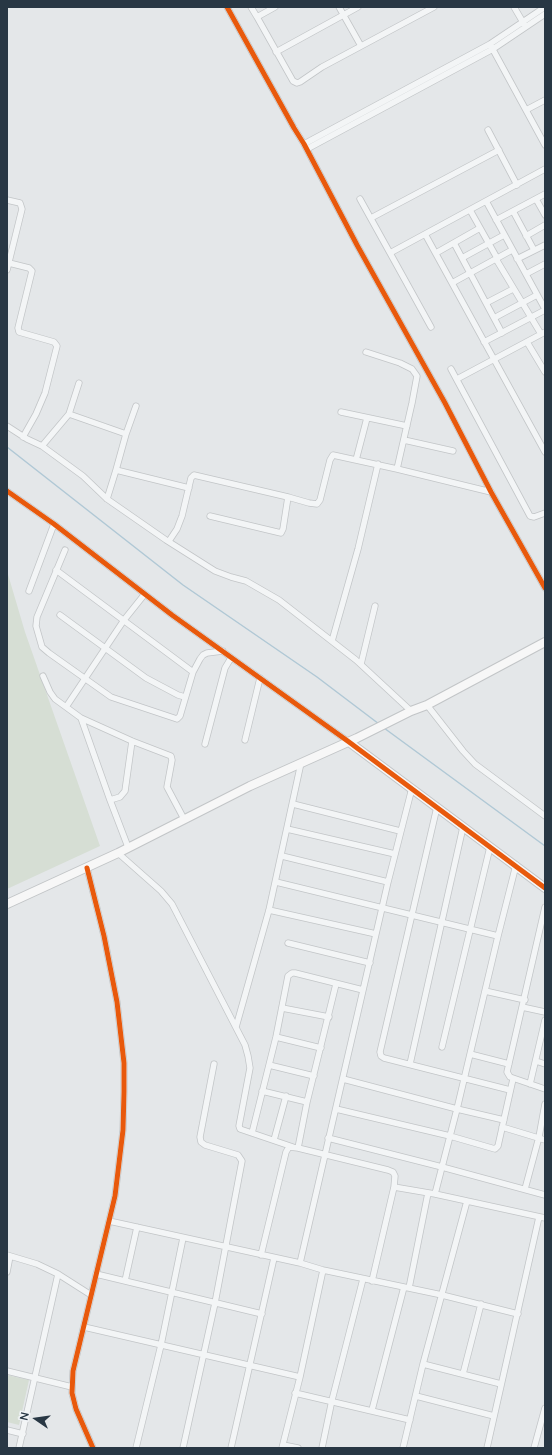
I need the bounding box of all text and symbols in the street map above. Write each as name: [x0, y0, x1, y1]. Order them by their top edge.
north arrow: [16, 1399, 56, 1439]
text: N: [16, 1411, 32, 1422]

